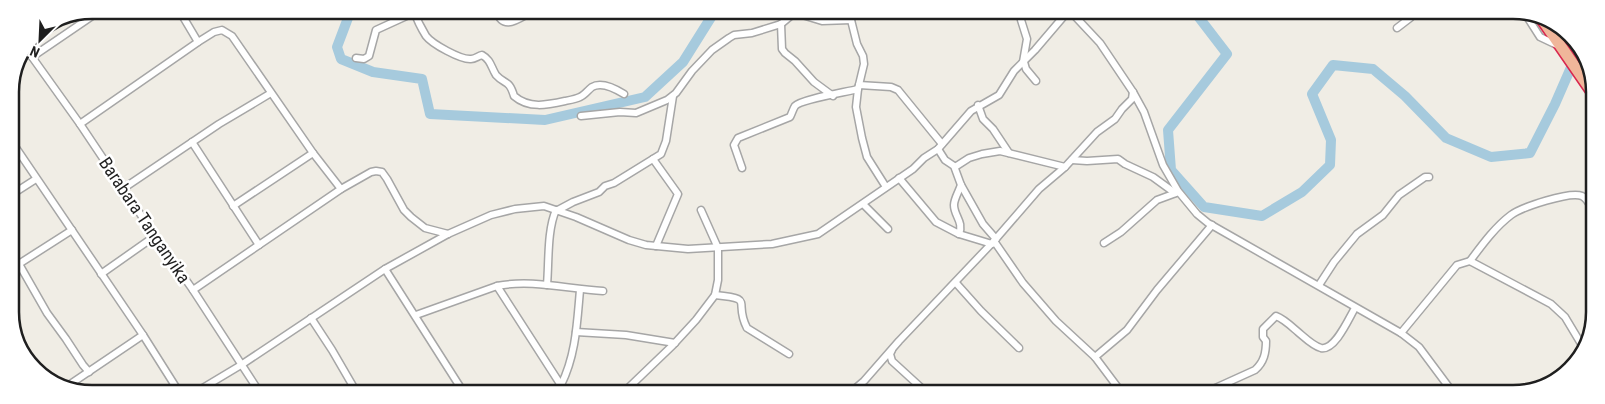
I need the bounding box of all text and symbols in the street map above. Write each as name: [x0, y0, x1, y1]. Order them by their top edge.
north arrow: [15, 15, 65, 65]
text: N: [28, 43, 42, 61]
street label: Barabara Tanganyika: [95, 153, 195, 287]

